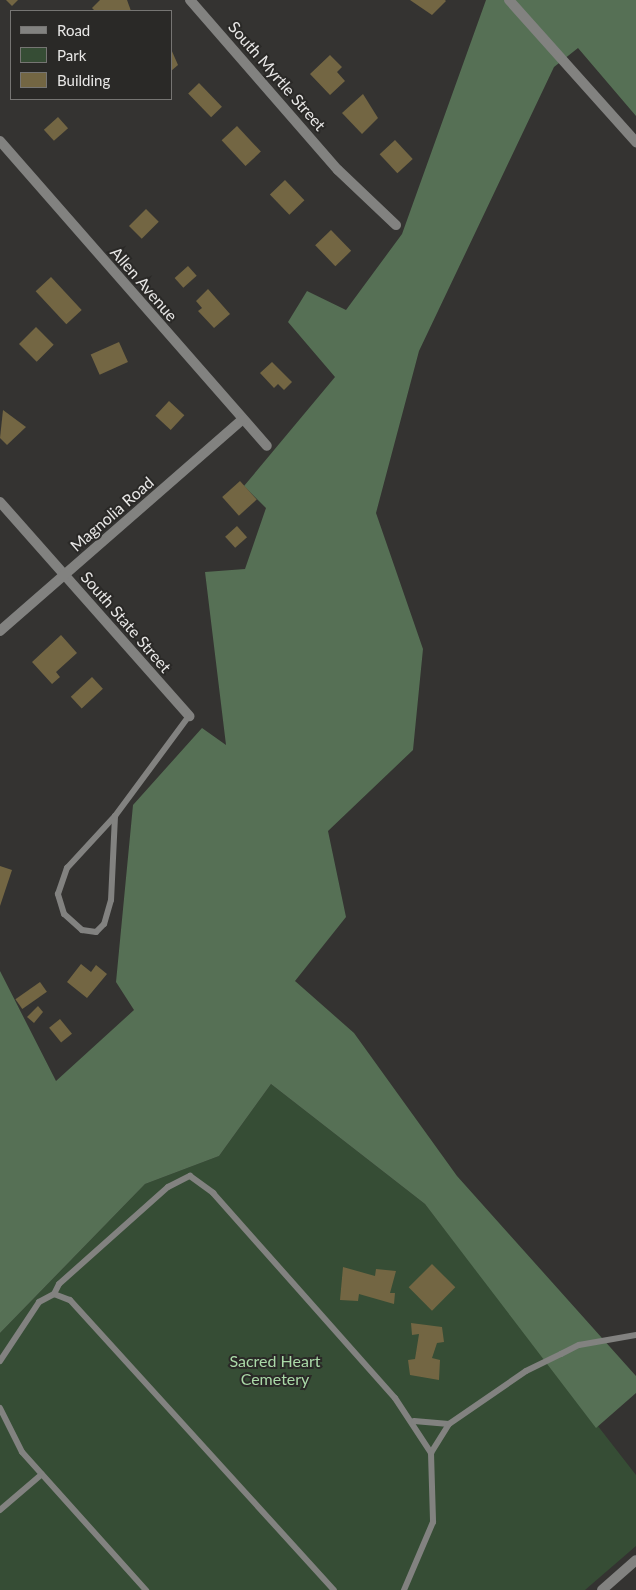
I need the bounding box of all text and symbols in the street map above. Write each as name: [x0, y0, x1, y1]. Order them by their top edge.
legend: [10, 10, 172, 100]
street label: South Myrtle Street: [224, 18, 330, 134]
text: Road: [57, 21, 90, 39]
text: Park: [57, 46, 86, 64]
text: Building: [57, 71, 110, 89]
street label: Allen Avenue: [106, 243, 182, 325]
street label: Magnolia Road: [66, 473, 158, 555]
street label: South State Street: [77, 568, 175, 676]
park label: Sacred Heart Cemetery: [229, 1351, 321, 1389]

